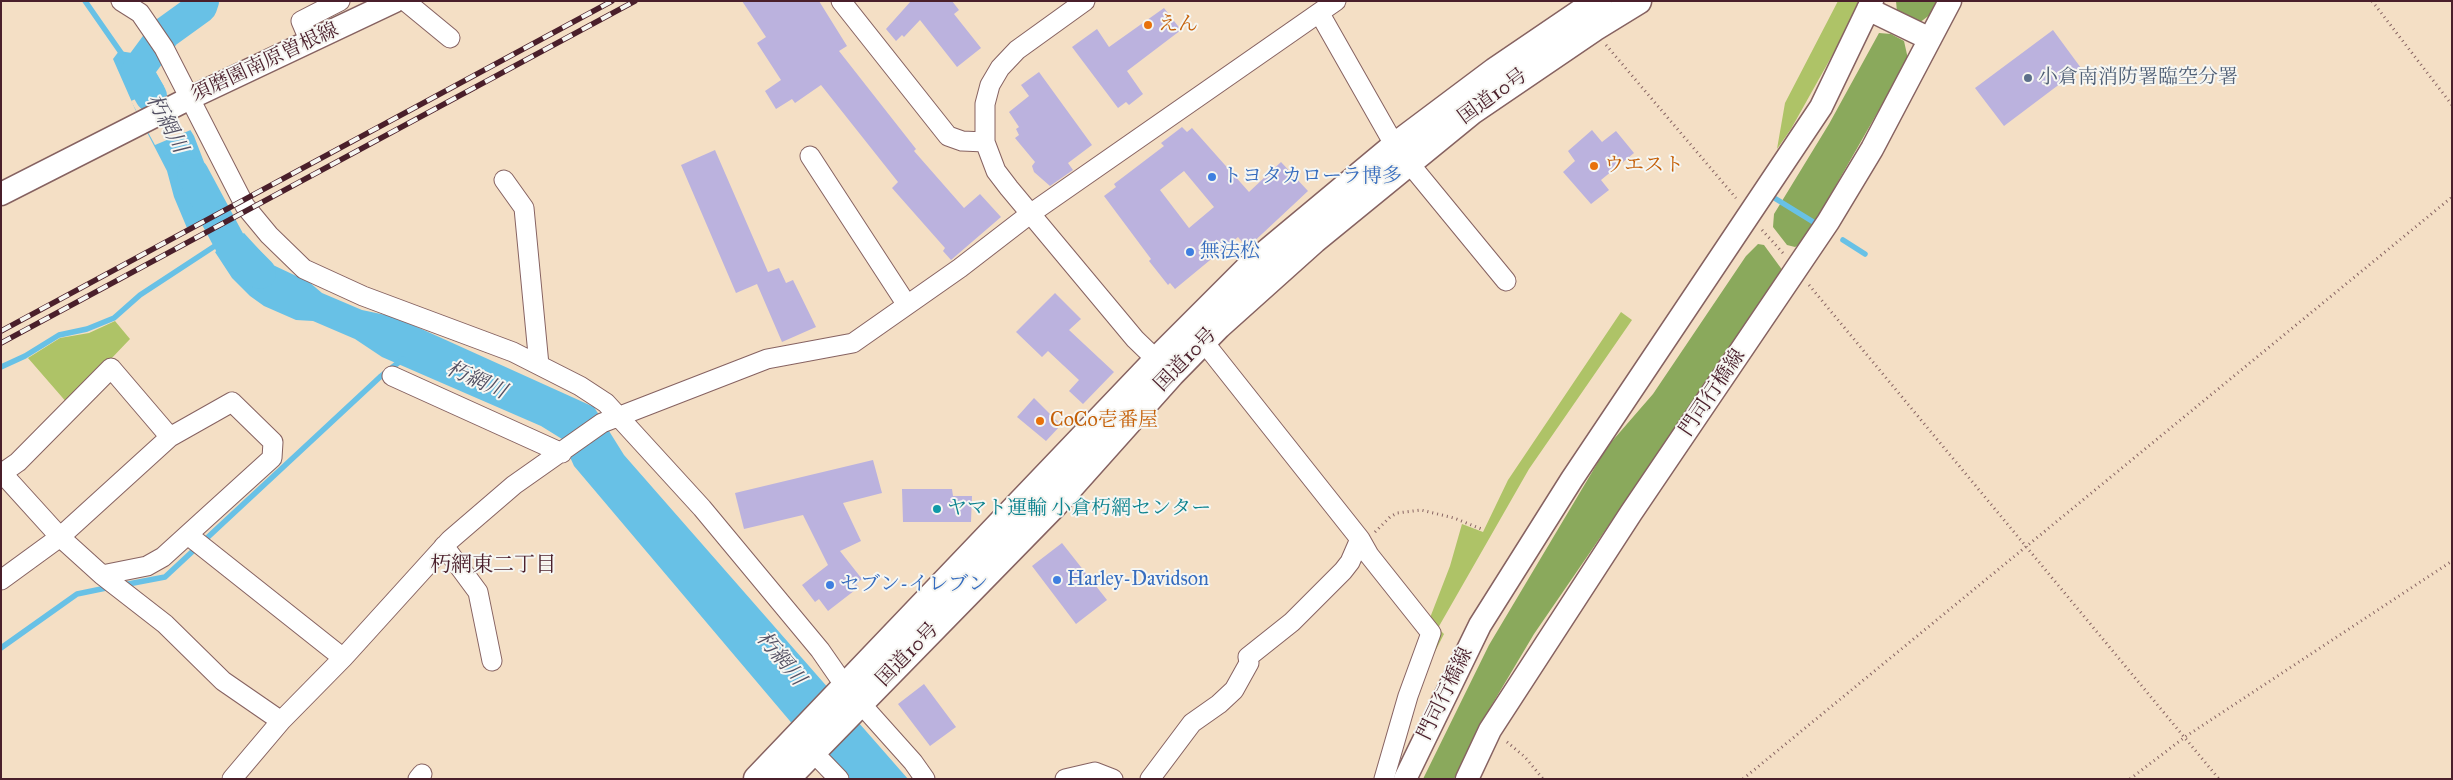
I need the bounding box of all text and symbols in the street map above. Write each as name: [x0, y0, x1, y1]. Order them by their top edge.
place label: えん: [1158, 13, 1198, 37]
street label: 須磨園南原曽根線: [187, 18, 343, 108]
marker: えん: [1142, 19, 1154, 31]
street label: 国道10号: [1454, 64, 1532, 130]
place label: 小倉南消防署臨空分署: [2038, 66, 2238, 90]
marker: 小倉南消防署臨空分署: [2022, 72, 2034, 84]
water label: 朽網川: [140, 90, 192, 158]
place label: ウエスト: [1604, 154, 1684, 178]
marker: ウエスト: [1588, 160, 1600, 172]
place label: トヨタカローラ博多: [1222, 165, 1402, 189]
marker: トヨタカローラ博多: [1206, 171, 1218, 183]
place label: 無法松: [1200, 240, 1260, 264]
marker: 無法松: [1184, 246, 1196, 258]
street label: 国道10号: [1150, 323, 1222, 397]
street label: 門司行橋線: [1675, 345, 1751, 441]
water label: 朽網川: [442, 357, 510, 405]
place label: CoCo壱番屋: [1050, 409, 1158, 433]
marker: CoCo壱番屋: [1034, 415, 1046, 427]
place label: ヤマト運輸 小倉朽網センター: [947, 497, 1211, 521]
marker: ヤマト運輸 小倉朽網センター: [931, 503, 943, 515]
district label: 朽網東二丁目: [430, 553, 556, 579]
place label: Harley-Davidson: [1067, 568, 1209, 592]
place label: セブン-イレブン: [840, 573, 988, 597]
marker: Harley-Davidson: [1051, 574, 1063, 586]
marker: セブン-イレブン: [824, 579, 836, 591]
street label: 国道10号: [872, 618, 944, 692]
water label: 朽網川: [750, 627, 810, 691]
street label: 門司行橋線: [1413, 644, 1479, 744]

